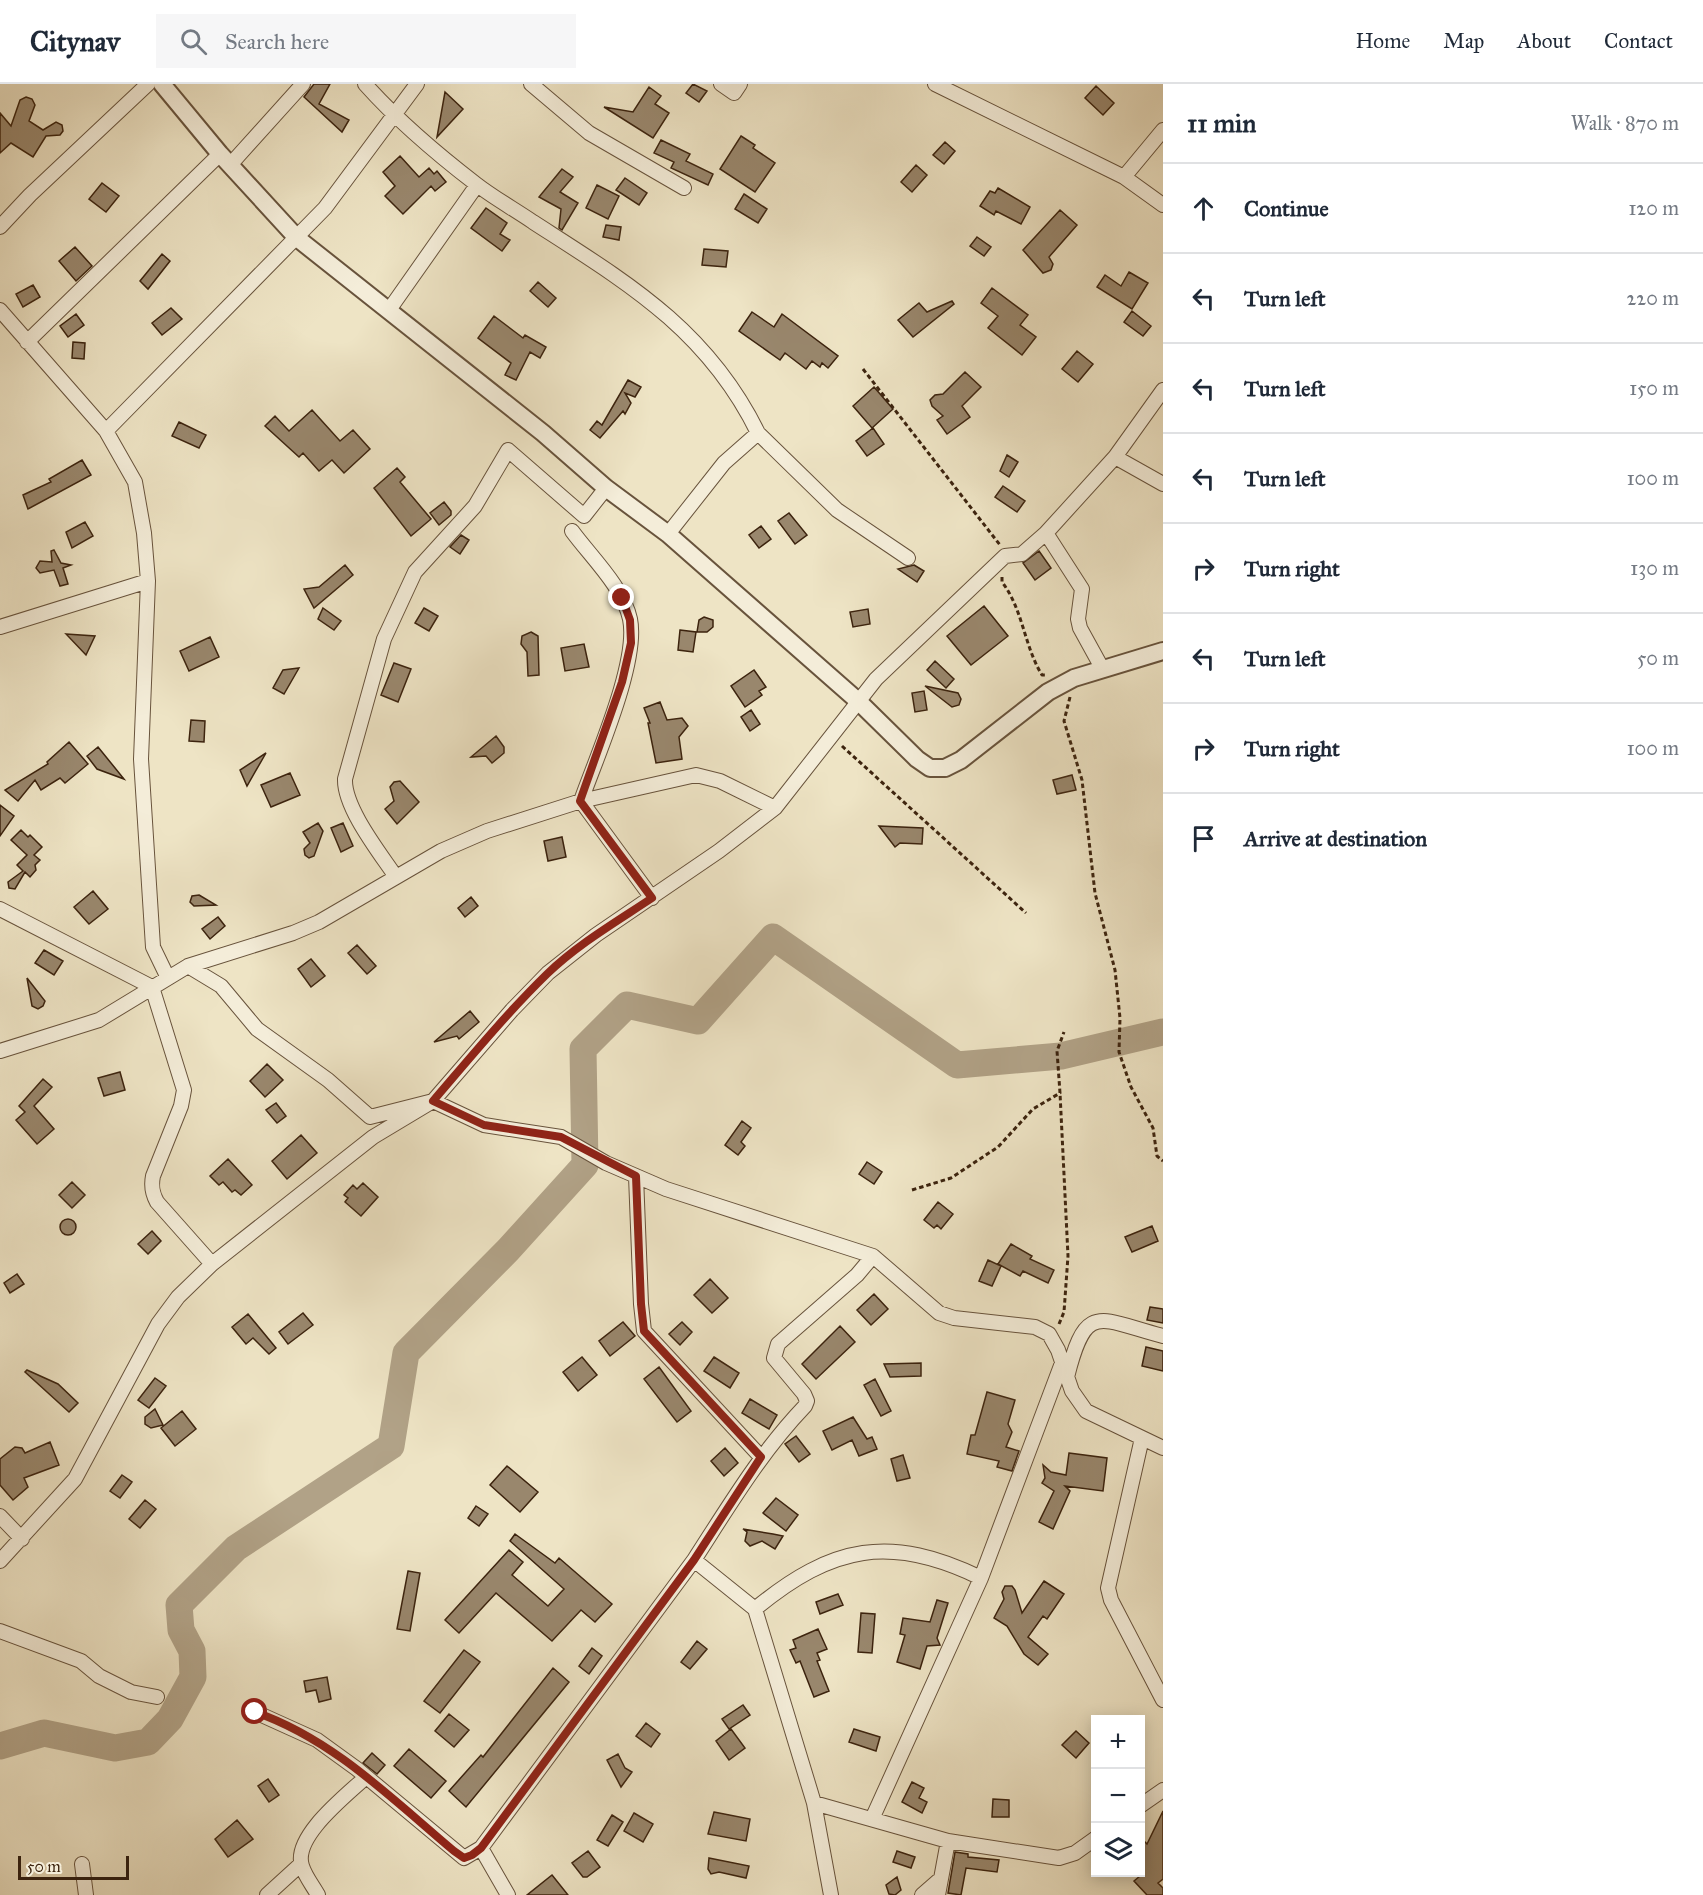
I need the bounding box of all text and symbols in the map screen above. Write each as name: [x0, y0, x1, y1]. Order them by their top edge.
search box: [156, 14, 576, 68]
text: Citynav: [30, 24, 120, 59]
icon: search: [177, 25, 210, 58]
text: Search here: [225, 28, 329, 55]
text: Home: [1355, 28, 1410, 54]
text: Map: [1443, 28, 1484, 54]
text: About: [1517, 28, 1571, 54]
text: Contact: [1604, 28, 1673, 54]
text: 11 min: [1187, 107, 1256, 139]
text: Walk · 870 m: [1571, 111, 1679, 135]
icon: ahead: [1187, 192, 1220, 225]
text: Continue: [1244, 195, 1329, 222]
text: 120 m: [1628, 196, 1679, 220]
icon: left: [1187, 282, 1220, 315]
text: Turn left: [1244, 285, 1326, 312]
text: 220 m: [1627, 286, 1679, 310]
icon: left: [1187, 372, 1220, 405]
text: Turn left: [1244, 375, 1326, 402]
text: 150 m: [1629, 376, 1679, 400]
icon: left: [1187, 462, 1220, 495]
text: Turn left: [1244, 465, 1326, 492]
text: 100 m: [1627, 466, 1679, 490]
icon: right: [1187, 552, 1220, 585]
text: Turn right: [1244, 555, 1340, 582]
text: 130 m: [1630, 556, 1679, 580]
route end: [608, 584, 634, 610]
icon: left: [1187, 642, 1220, 675]
text: Turn left: [1244, 645, 1326, 672]
text: 50 m: [1637, 646, 1679, 670]
icon: right: [1187, 732, 1220, 765]
text: Turn right: [1244, 735, 1340, 762]
text: 100 m: [1627, 736, 1679, 760]
icon: arrive: [1187, 822, 1220, 855]
text: Arrive at destination: [1244, 825, 1427, 852]
route start: [241, 1698, 267, 1724]
map controls: [1091, 1715, 1145, 1877]
button: +: [1091, 1715, 1145, 1769]
button: −: [1091, 1769, 1145, 1823]
button: layers: [1091, 1823, 1145, 1877]
scale bar: [18, 1853, 129, 1880]
text: 50 m: [27, 1857, 61, 1876]

